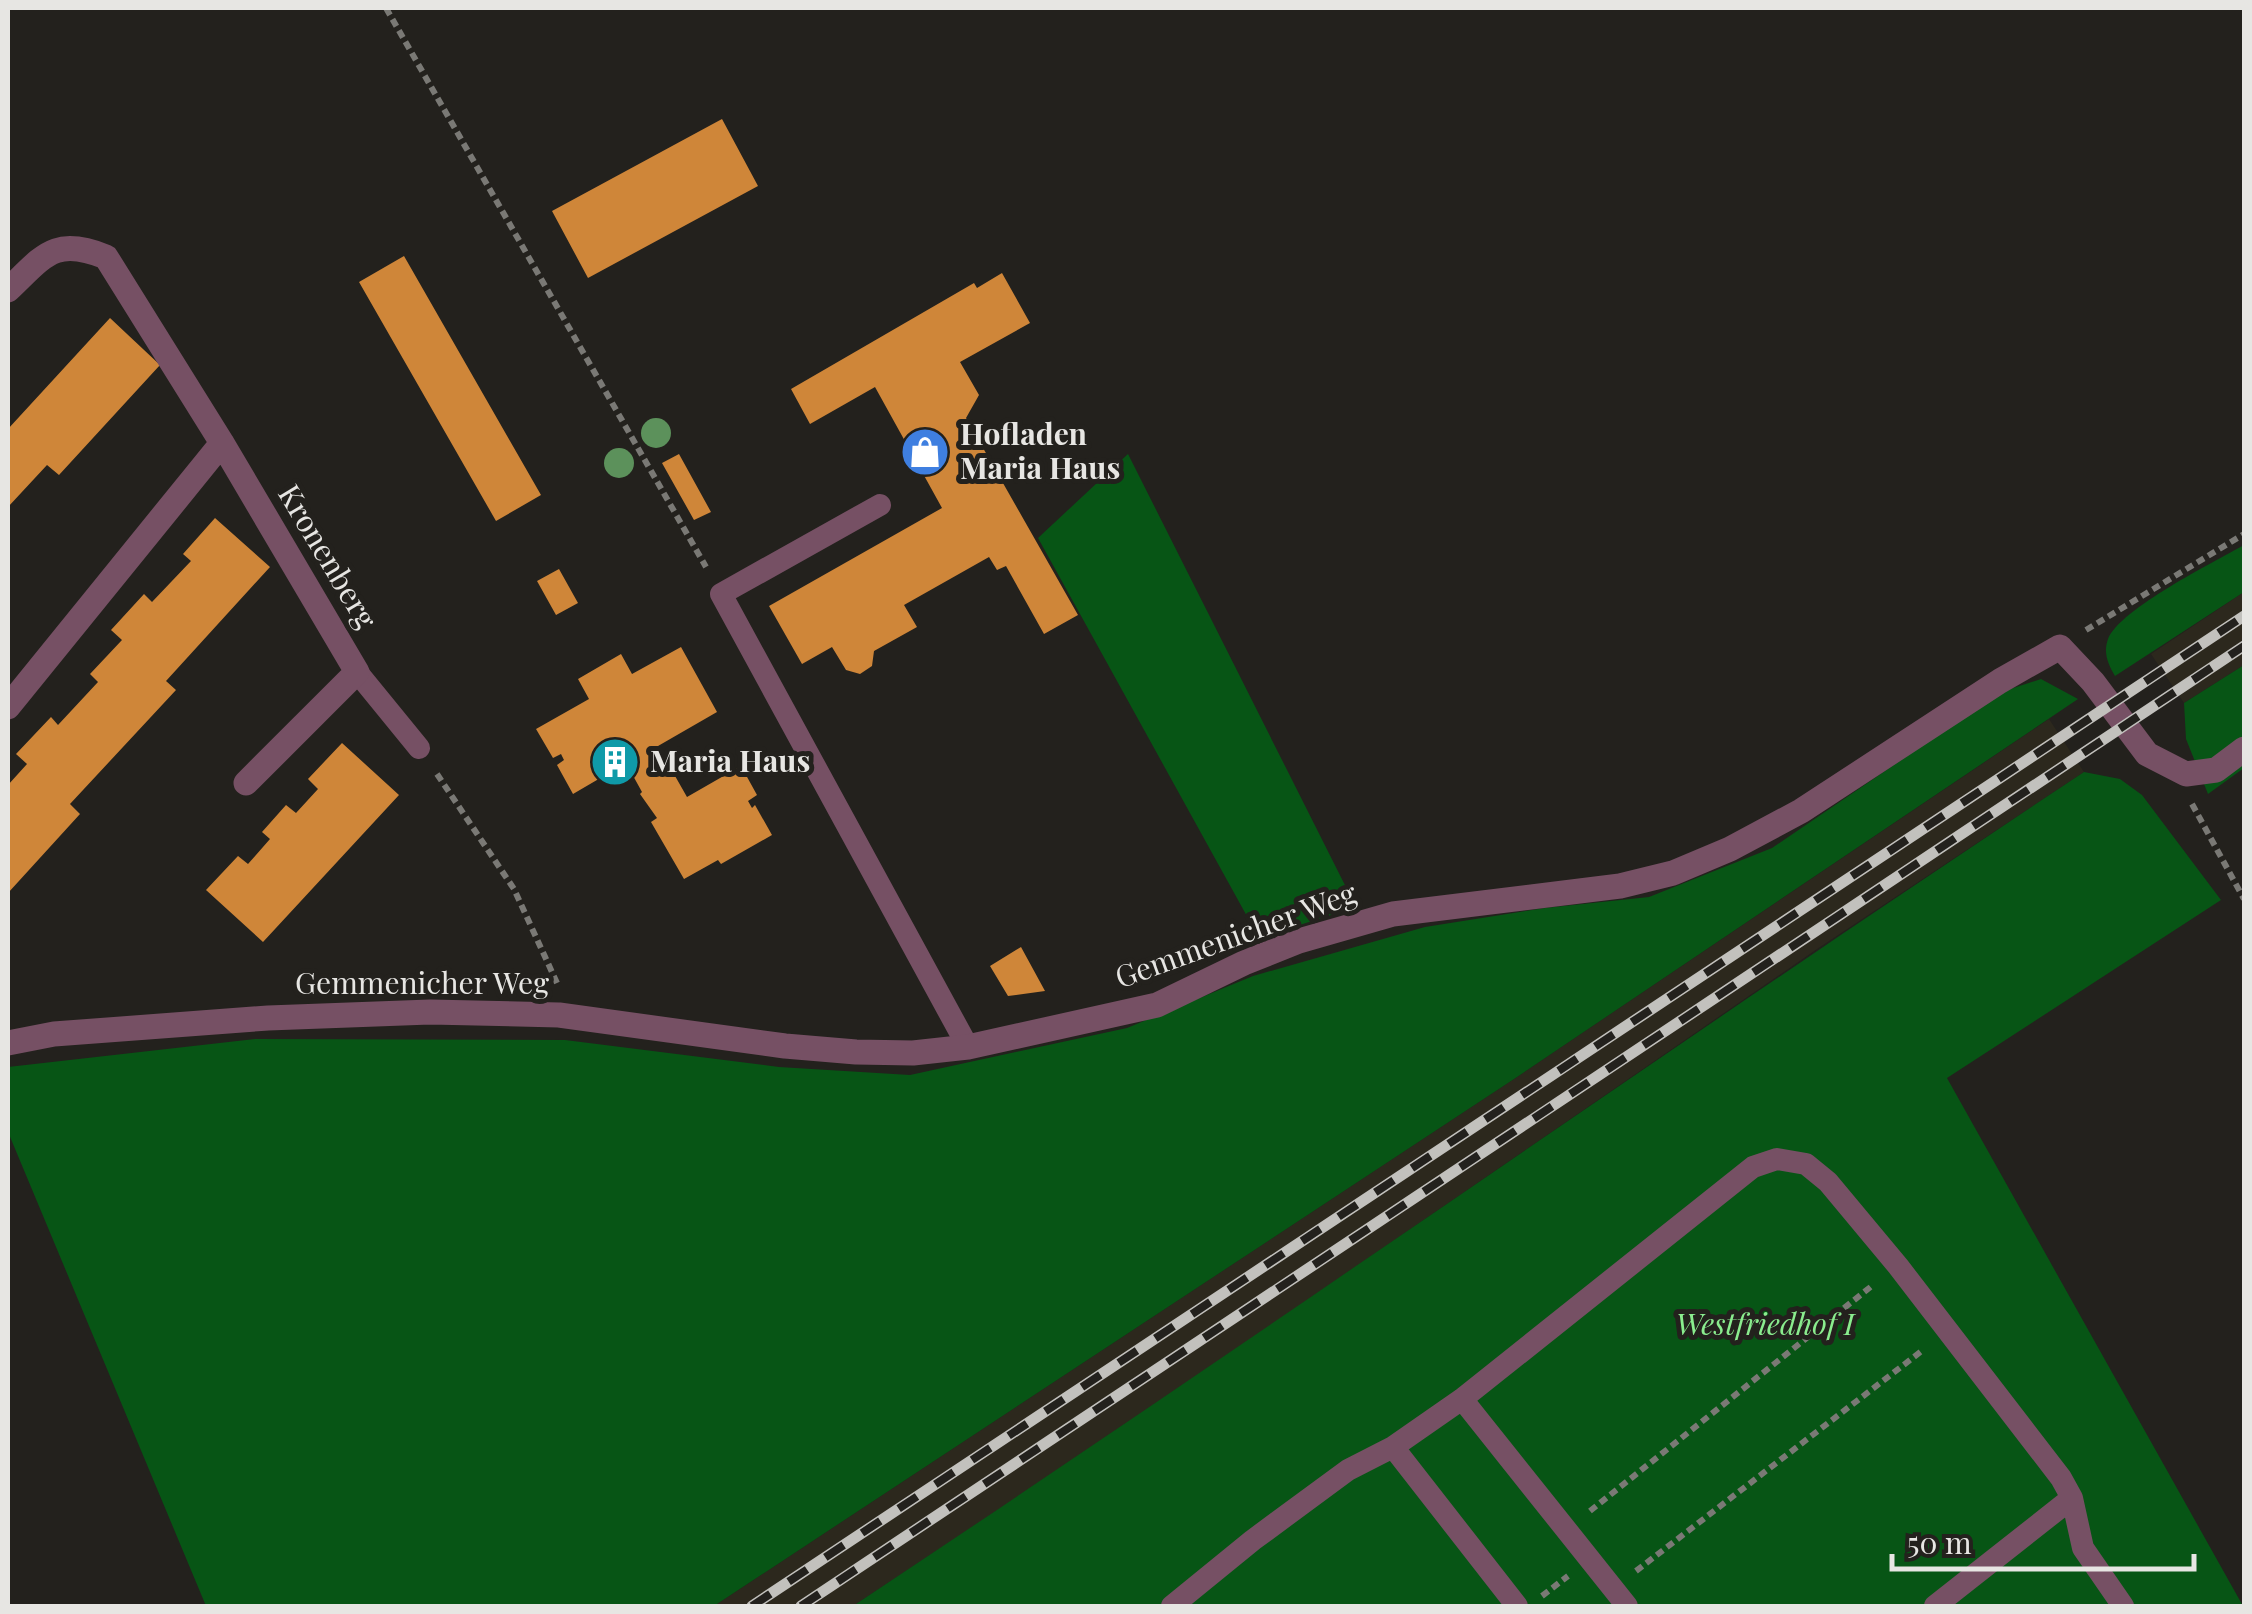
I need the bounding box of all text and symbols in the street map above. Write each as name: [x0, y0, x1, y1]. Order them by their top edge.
place label: Hofladen Maria Haus: [960, 413, 1120, 487]
shop icon: Hofladen Maria Haus: [899, 426, 951, 478]
street label: Kronenberg: [270, 477, 387, 635]
building icon: Maria Haus: [589, 736, 641, 788]
place label: Maria Haus: [650, 740, 810, 780]
street label: Gemmenicher Weg: [1109, 872, 1362, 996]
street label: Gemmenicher Weg: [295, 962, 549, 1002]
park label: Westfriedhof I: [1676, 1303, 1857, 1343]
scale bar: [1892, 1509, 2194, 1571]
text: 50 m: [1907, 1522, 1972, 1562]

